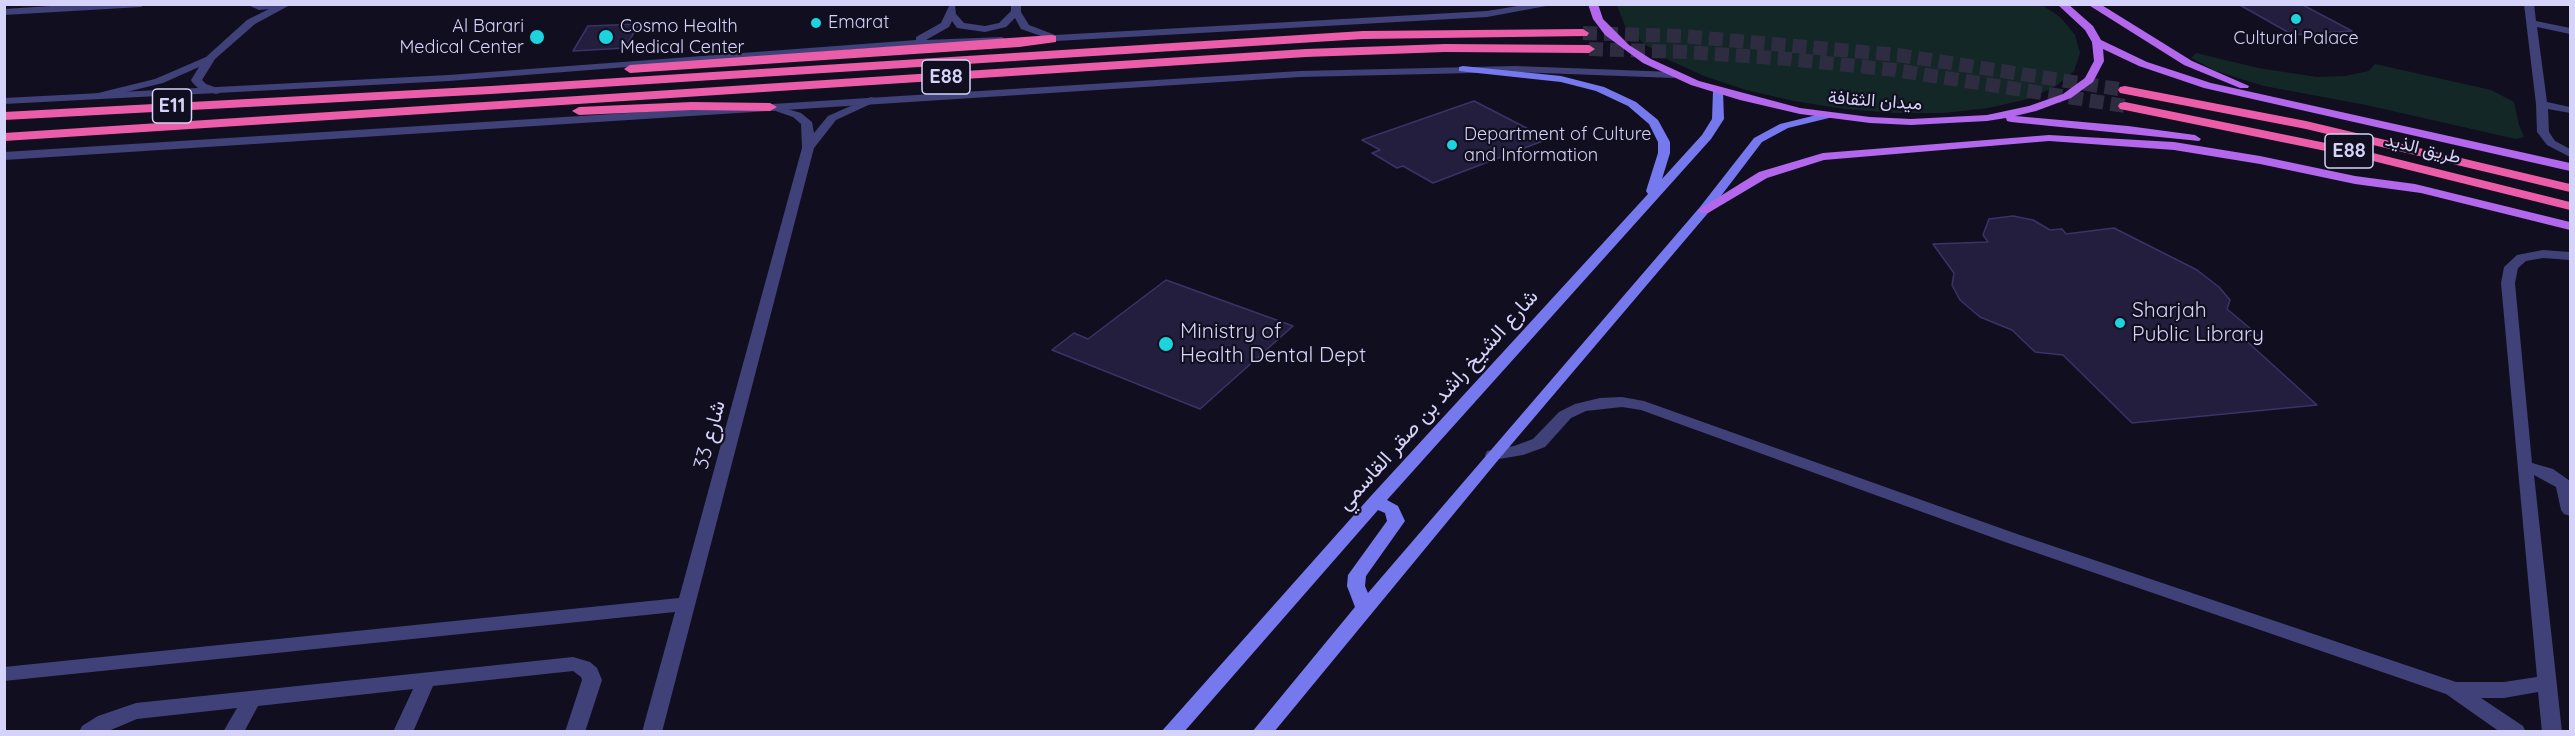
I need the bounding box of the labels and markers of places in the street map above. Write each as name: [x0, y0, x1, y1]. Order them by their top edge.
place label: Emarat: [828, 12, 889, 34]
marker: Cultural Palace: [2289, 12, 2303, 26]
place label: Al Barari Medical Center: [399, 16, 524, 58]
place label: Cosmo Health Medical Center: [620, 16, 745, 58]
marker: Emarat: [809, 16, 823, 30]
marker: Al Barari Medical Center: [528, 28, 546, 46]
marker: Cosmo Health Medical Center: [597, 28, 615, 46]
place label: Cultural Palace: [2233, 28, 2359, 50]
place label: Department of Culture and Information: [1464, 124, 1652, 166]
marker: Department of Culture and Information: [1445, 138, 1459, 152]
place label: Sharjah Public Library: [2132, 298, 2264, 348]
marker: Sharjah Public Library: [2113, 316, 2127, 330]
place label: Ministry of Health Dental Dept: [1180, 319, 1366, 369]
marker: Ministry of Health Dental Dept: [1157, 335, 1175, 353]

